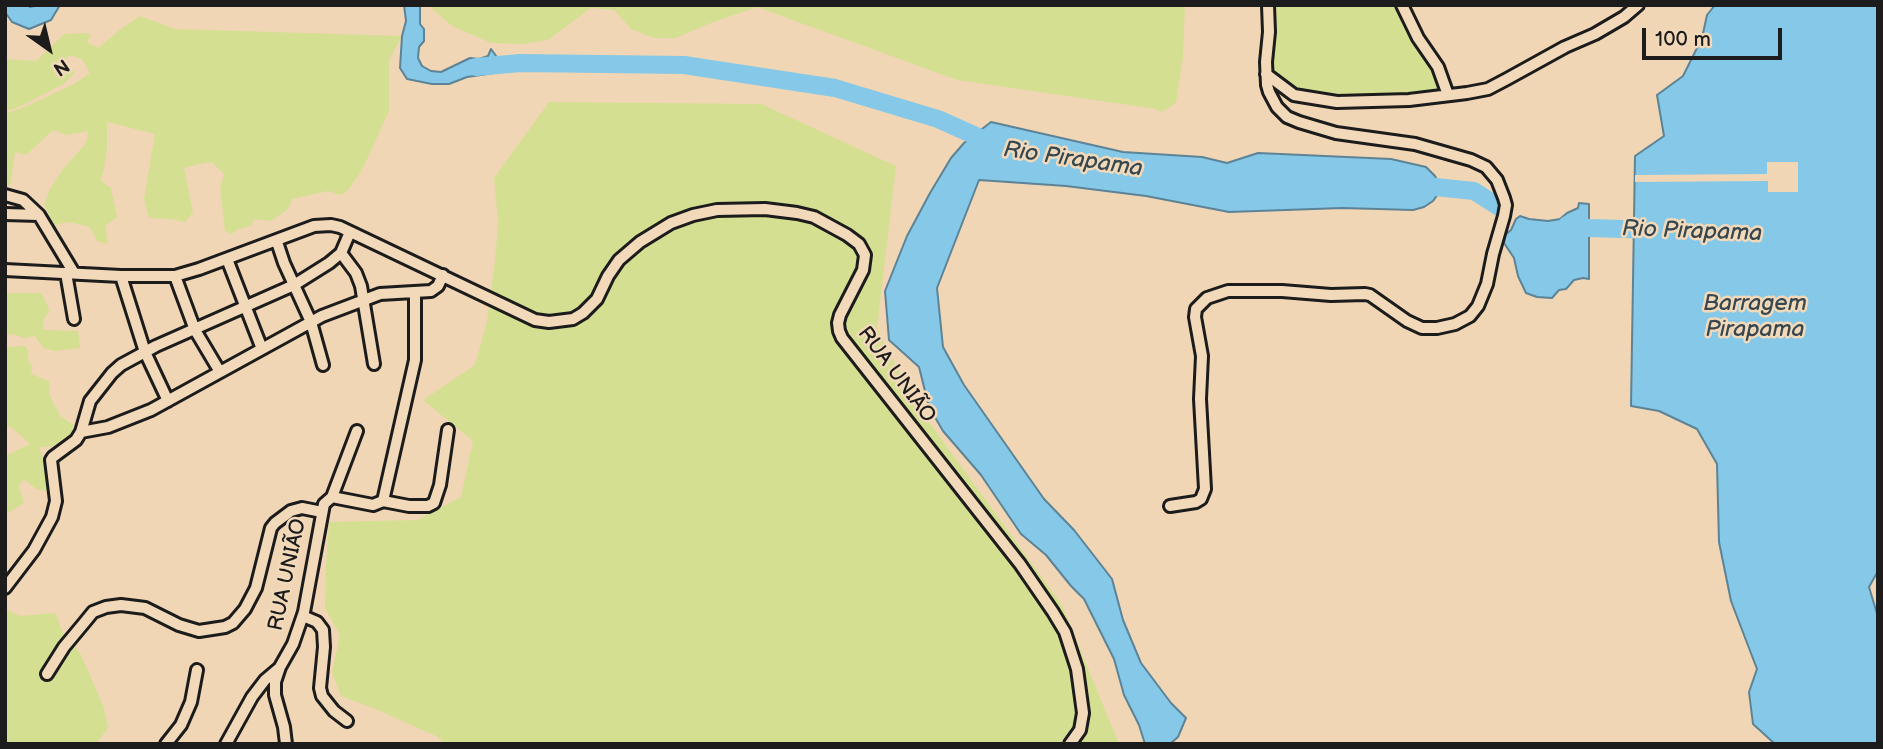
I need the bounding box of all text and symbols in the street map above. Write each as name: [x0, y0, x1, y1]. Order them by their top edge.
north arrow: [14, 14, 84, 84]
scale bar: [1645, 14, 1785, 58]
text: 100 m: [1655, 27, 1711, 52]
text: N: [49, 53, 73, 80]
water label: Rio Pirapama: [1002, 137, 1144, 183]
water label: Rio Pirapama: [1621, 216, 1763, 248]
water label: Barragem Pirapama: [1703, 290, 1807, 344]
street label: RUA UNIÃO: [852, 322, 940, 428]
street label: RUA UNIÃO: [264, 517, 312, 633]

